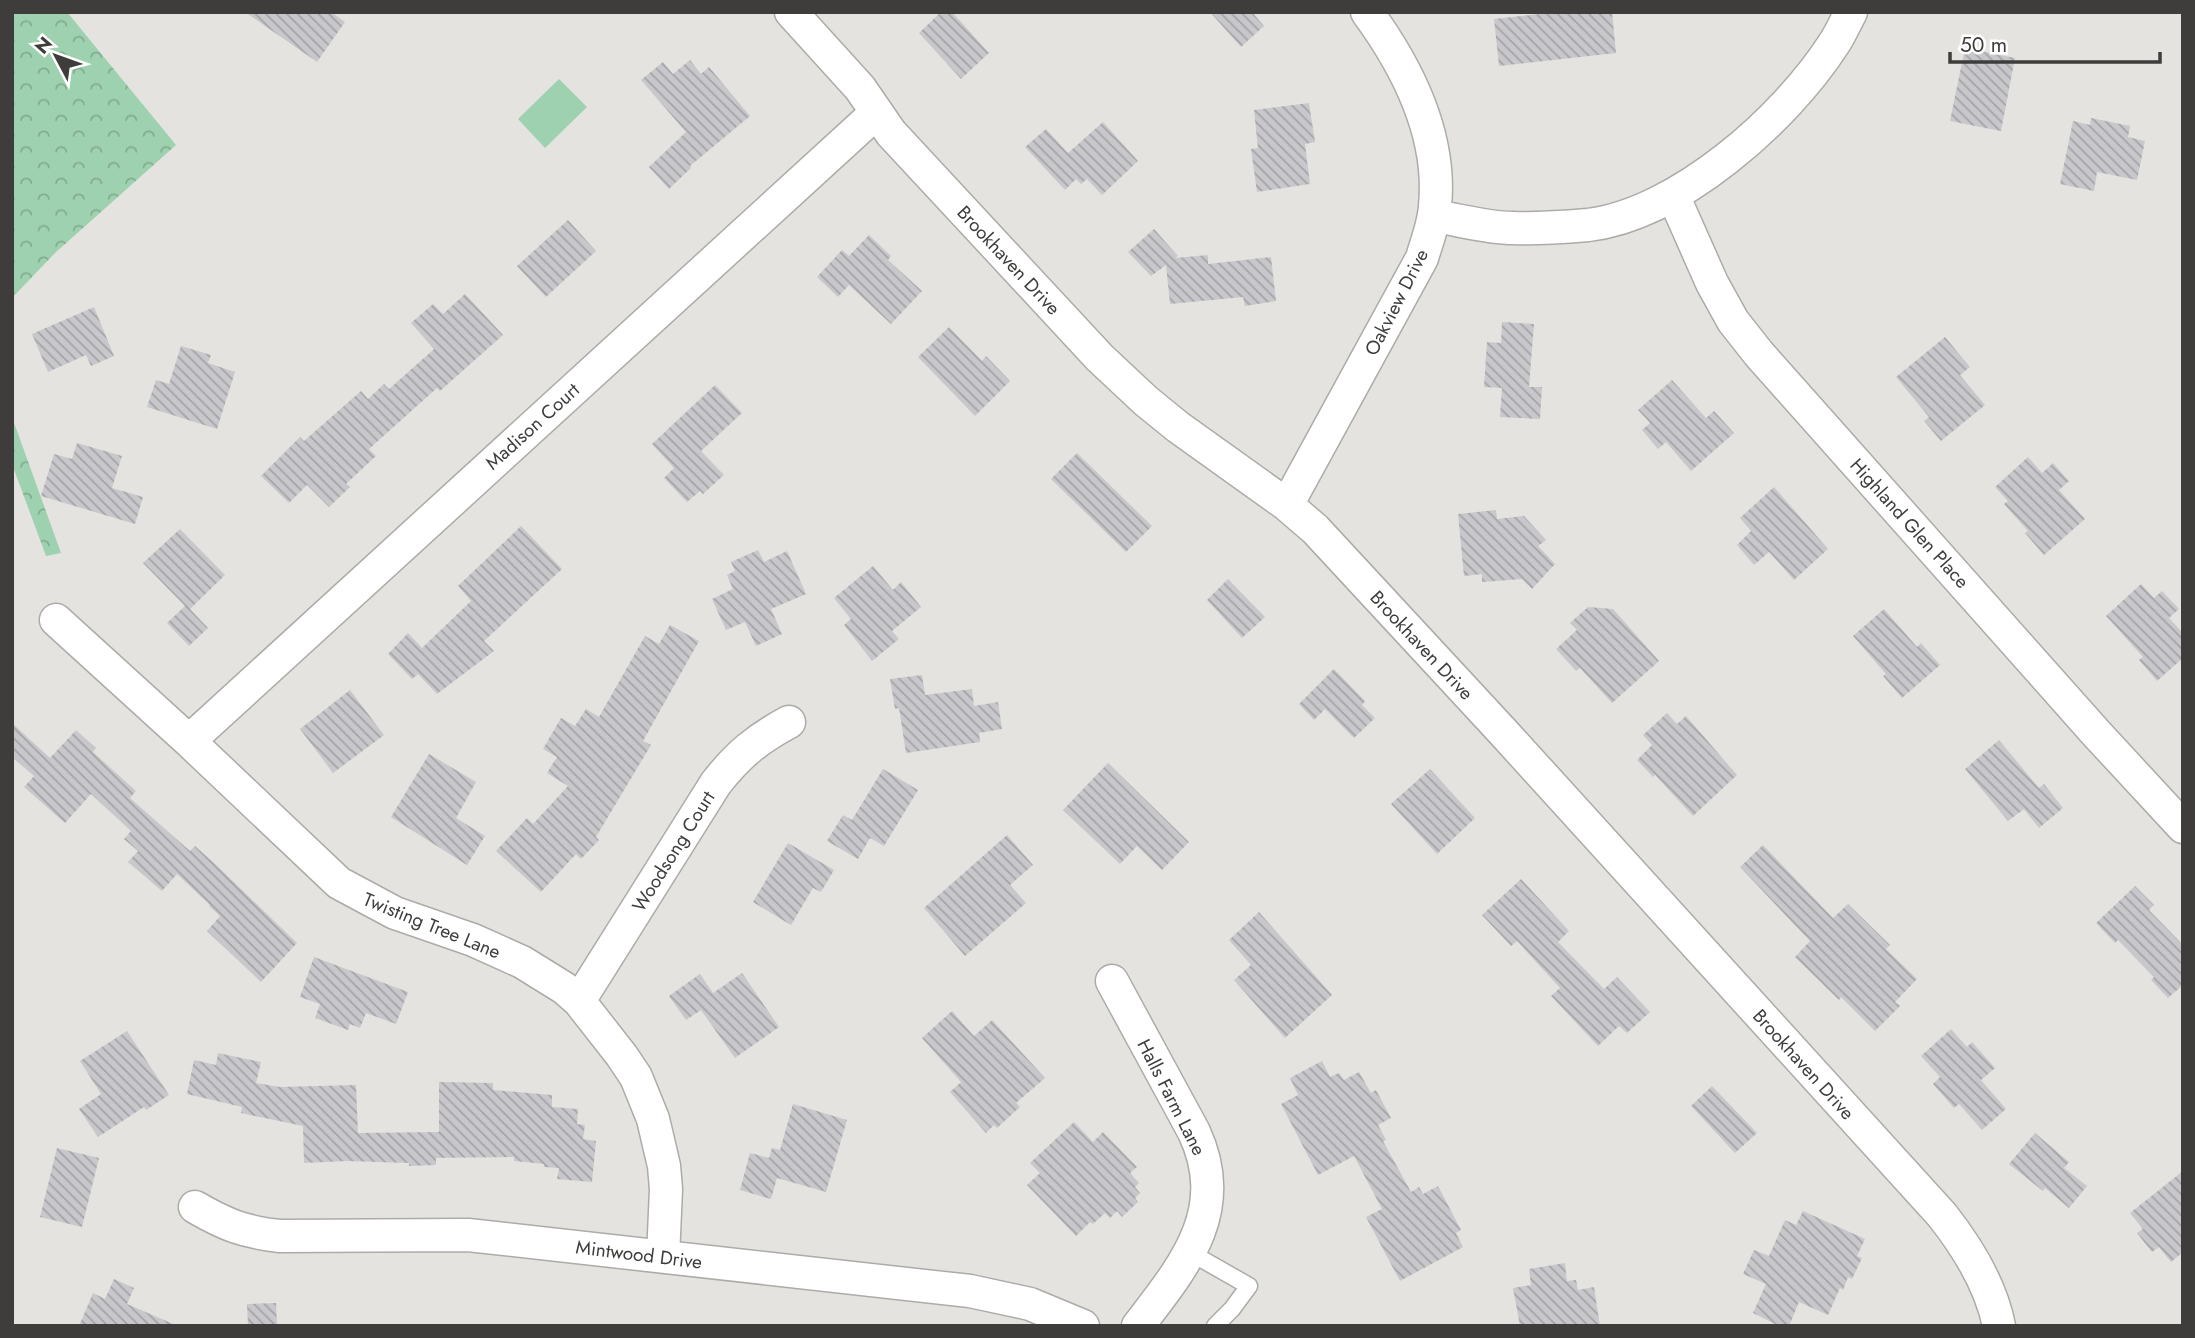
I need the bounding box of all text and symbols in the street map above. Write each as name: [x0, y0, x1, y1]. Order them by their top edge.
north arrow: [21, 21, 91, 91]
scale bar: [1950, 21, 2160, 65]
text: 50 m: [1960, 30, 2007, 60]
text: N: [28, 31, 59, 60]
street label: Brookhaven Drive: [951, 200, 1067, 321]
street label: Oakview Drive: [1358, 244, 1435, 360]
street label: Madison Court: [479, 376, 586, 476]
street label: Highland Glen Place: [1844, 452, 1976, 594]
street label: Brookhaven Drive: [1364, 585, 1480, 706]
street label: Woodsong Court: [625, 785, 722, 917]
street label: Twisting Tree Lane: [359, 886, 505, 965]
street label: Brookhaven Drive: [1747, 1003, 1861, 1126]
street label: Halls Farm Lane: [1131, 1034, 1213, 1160]
street label: Mintwood Drive: [574, 1233, 704, 1276]

